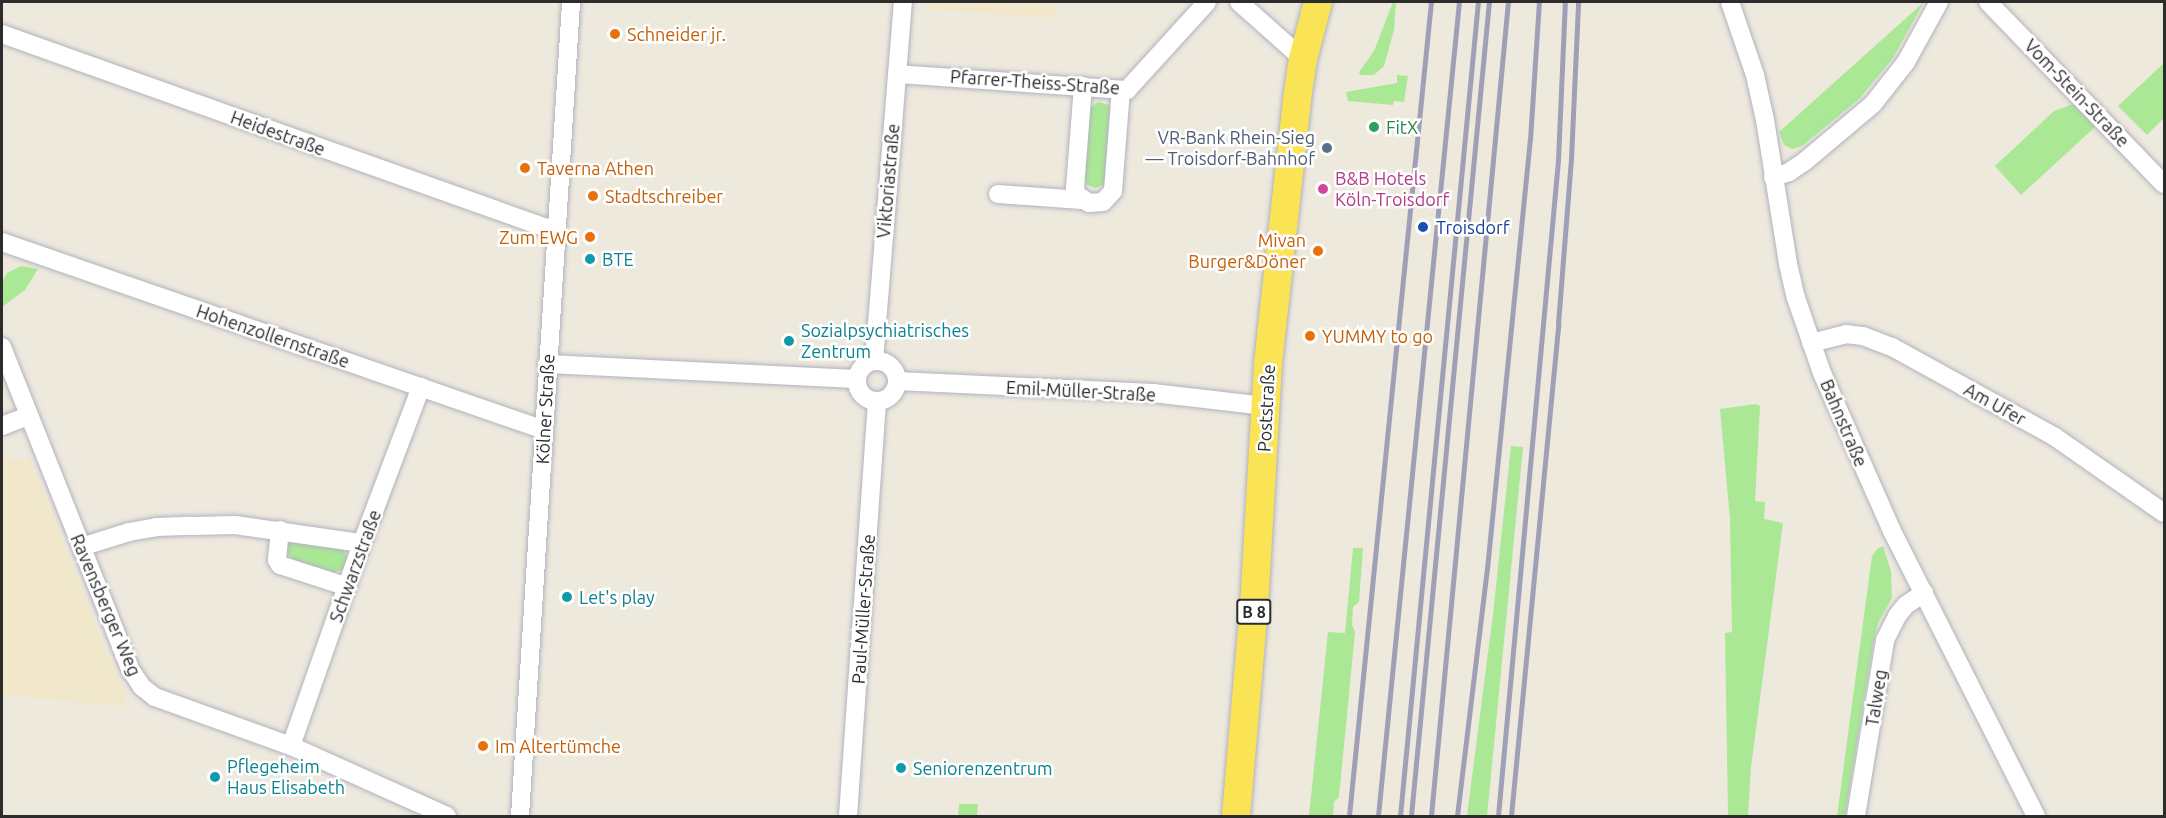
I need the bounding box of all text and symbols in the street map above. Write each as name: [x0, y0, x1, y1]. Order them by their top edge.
place label: Schneider jr.: [627, 23, 726, 45]
marker: Schneider jr.: [608, 27, 622, 41]
street label: Vom-Stein-Straße: [2020, 35, 2134, 151]
street label: Pfarrer-Theiss-Straße: [949, 65, 1121, 99]
street label: Heidestraße: [228, 106, 328, 160]
place label: FitX: [1386, 116, 1418, 138]
marker: FitX: [1367, 120, 1381, 134]
street label: Viktoriastraße: [872, 123, 904, 239]
place label: VR-Bank Rhein-Sieg — Troisdorf-Bahnhof: [1146, 127, 1315, 170]
marker: VR-Bank Rhein-Sieg — Troisdorf-Bahnhof: [1320, 141, 1334, 155]
place label: Taverna Athen: [537, 157, 654, 179]
marker: Taverna Athen: [518, 161, 532, 175]
place label: B&B Hotels Köln-Troisdorf: [1335, 168, 1449, 210]
marker: B&B Hotels Köln-Troisdorf: [1316, 182, 1330, 196]
place label: Stadtschreiber: [605, 185, 723, 207]
marker: Stadtschreiber: [586, 189, 600, 203]
place label: Troisdorf: [1436, 216, 1510, 238]
marker: Troisdorf: [1414, 218, 1432, 236]
place label: Zum EWG: [499, 226, 578, 248]
marker: Zum EWG: [583, 230, 597, 244]
place label: Mivan Burger&Döner: [1188, 230, 1306, 272]
marker: Mivan Burger&Döner: [1311, 244, 1325, 258]
place label: BTE: [602, 248, 633, 270]
marker: BTE: [583, 252, 597, 266]
street label: Hohenzollernstraße: [194, 300, 352, 372]
place label: Sozialpsychiatrisches Zentrum: [801, 320, 969, 362]
place label: YUMMY to go: [1322, 325, 1433, 347]
marker: YUMMY to go: [1303, 329, 1317, 343]
marker: Sozialpsychiatrisches Zentrum: [782, 334, 796, 348]
street label: Kölner Straße: [531, 353, 559, 465]
street label: Poststraße: [1253, 364, 1279, 452]
street label: Emil-Müller-Straße: [1005, 376, 1157, 406]
street label: Bahnstraße: [1816, 376, 1872, 470]
street label: Am Ufer: [1960, 378, 2030, 430]
street label: Schwarzstraße: [325, 507, 385, 625]
street label: Ravensberger Weg: [66, 531, 146, 679]
street label: Paul-Müller-Straße: [847, 533, 879, 685]
place label: Let's play: [579, 586, 655, 608]
marker: Let's play: [560, 590, 574, 604]
road number: B 8: [1236, 599, 1272, 625]
street label: Talweg: [1861, 668, 1891, 728]
place label: Im Altertümche: [495, 735, 621, 757]
marker: Im Altertümche: [476, 739, 490, 753]
place label: Pflegeheim Haus Elisabeth: [227, 756, 345, 798]
place label: Seniorenzentrum: [913, 757, 1053, 779]
marker: Seniorenzentrum: [894, 761, 908, 775]
marker: Pflegeheim Haus Elisabeth: [208, 770, 222, 784]

